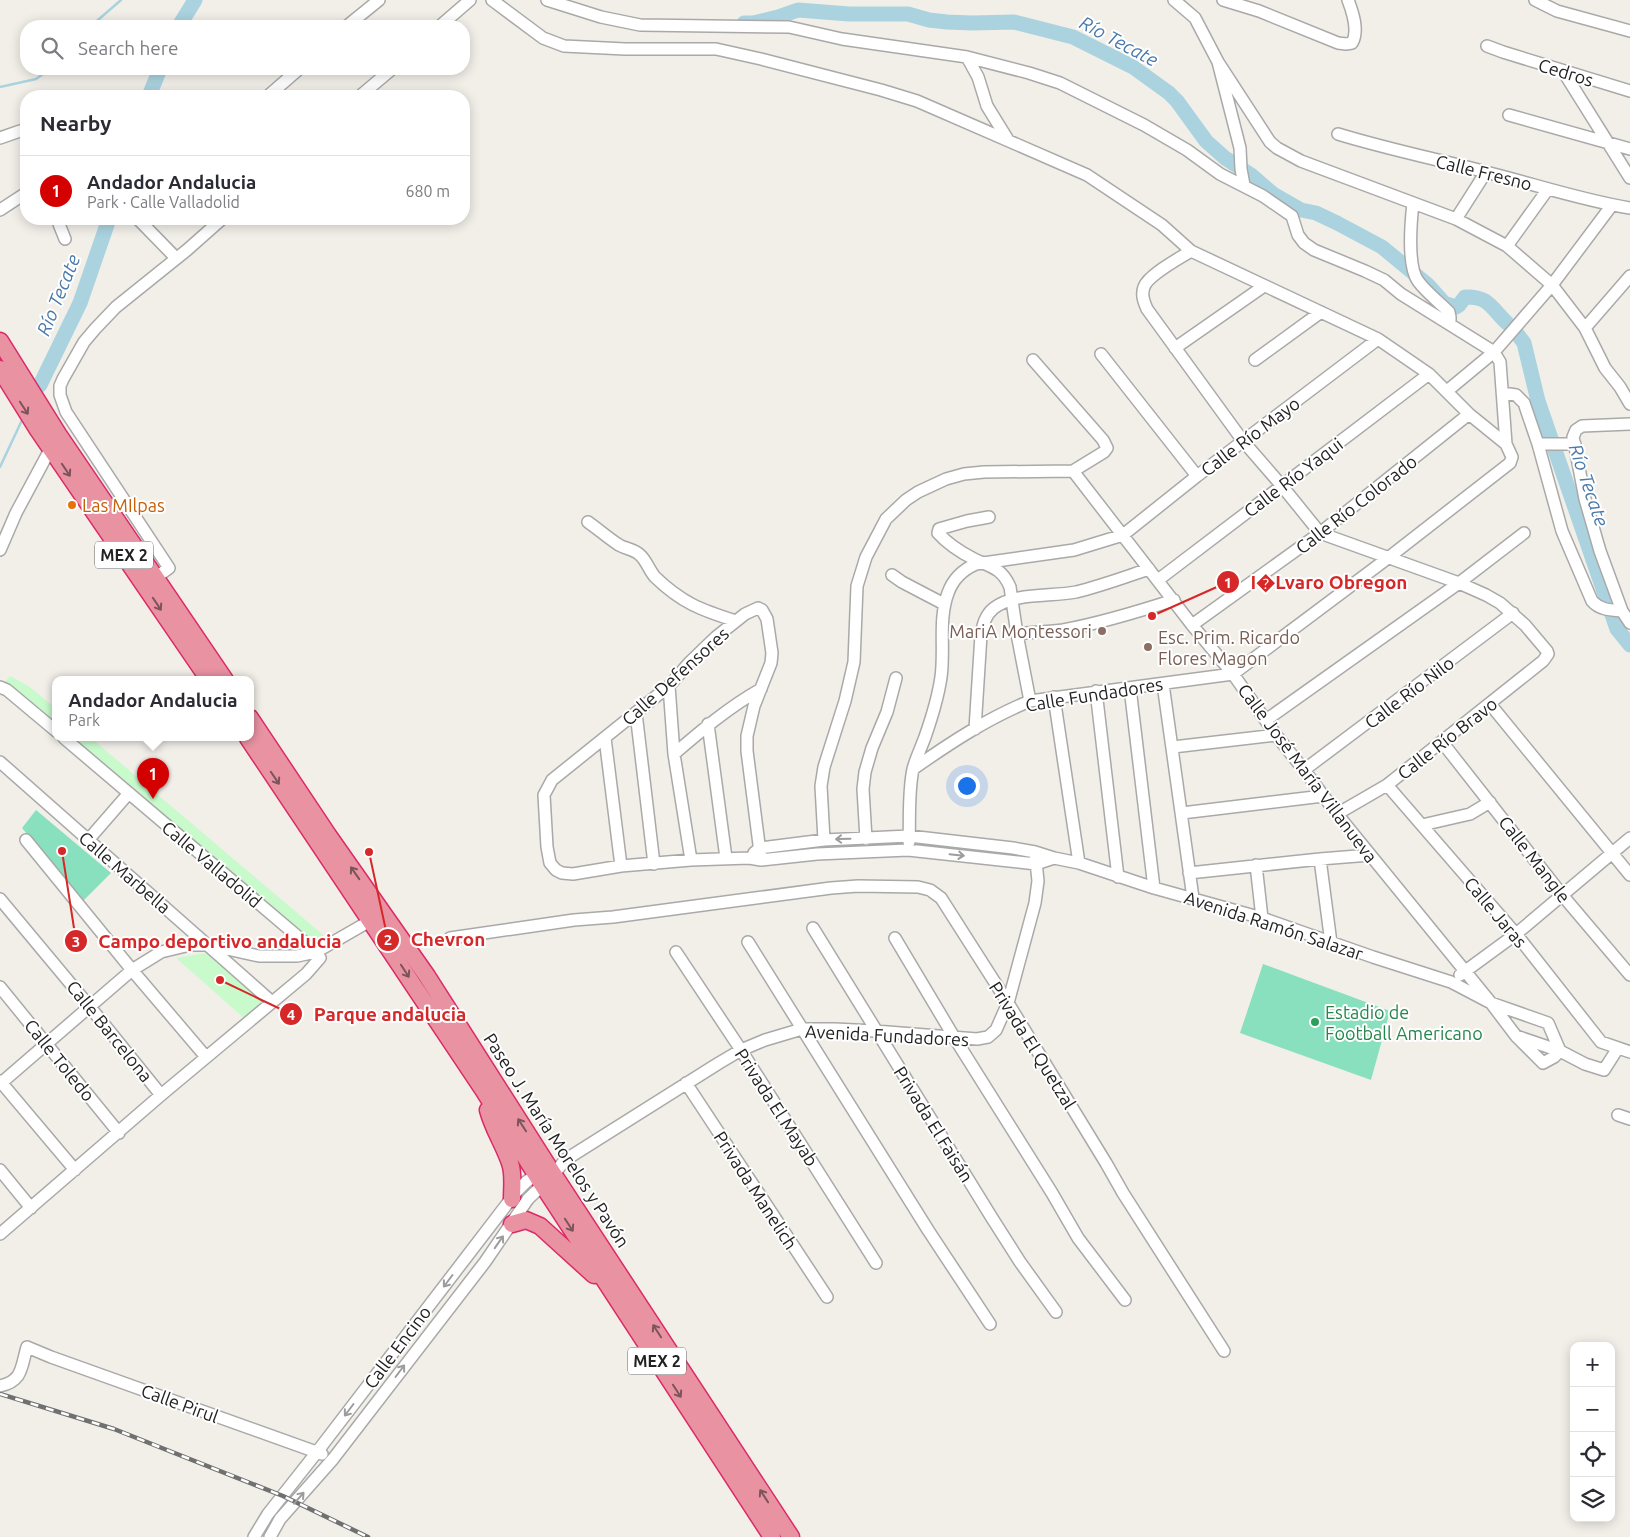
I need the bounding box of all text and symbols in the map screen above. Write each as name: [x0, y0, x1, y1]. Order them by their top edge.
water label: Río Tecate: [1076, 11, 1162, 71]
search box: [20, 20, 470, 75]
icon: search: [38, 34, 66, 62]
text: Search here: [78, 37, 178, 59]
street label: Cedros: [1536, 54, 1596, 90]
text: Nearby: [40, 111, 111, 135]
street label: Calle Fresno: [1434, 150, 1534, 194]
text: Andador Andalucia: [87, 171, 256, 193]
text: 1: [51, 182, 61, 200]
text: 680 m: [405, 182, 450, 200]
text: Park · Calle Valladolid: [87, 193, 240, 211]
water label: Río Tecate: [32, 251, 84, 339]
street label: Calle Río Mayo: [1197, 392, 1303, 480]
one-way arrow: [19, 400, 29, 414]
street label: Calle Río Yaqui: [1240, 433, 1346, 521]
water label: Río Tecate: [1565, 441, 1613, 529]
street label: Calle Río Colorado: [1292, 451, 1420, 557]
one-way arrow: [61, 463, 71, 477]
place label: Las MIlpas: [82, 495, 165, 515]
marker: Las MIlpas: [66, 499, 78, 511]
road number: MEX 2: [95, 542, 153, 568]
callout: I�Lvaro Obregon: [1216, 565, 1418, 599]
text: I�Lvaro Obregon: [1251, 571, 1407, 593]
text: 1: [1224, 574, 1232, 591]
one-way arrow: [152, 597, 163, 611]
place label: MariA Montessori: [949, 621, 1092, 641]
street label: Calle Defensores: [618, 623, 733, 729]
marker: MariA Montessori: [1096, 625, 1108, 637]
place label: Esc. Prim. Ricardo Flores Magon: [1158, 627, 1300, 668]
marker: Esc. Prim. Ricardo Flores Magon: [1142, 641, 1154, 653]
street label: Calle Río Nilo: [1360, 652, 1458, 732]
street label: Calle Fundadores: [1024, 673, 1164, 715]
popup: [52, 676, 254, 741]
street label: Calle José María Villanueva: [1234, 680, 1382, 866]
text: Andador Andalucia: [68, 689, 238, 711]
street label: Calle Río Bravo: [1393, 693, 1501, 783]
text: Park: [68, 711, 100, 729]
pin: 1: [137, 758, 169, 799]
one-way arrow: [270, 771, 280, 785]
your location: [954, 773, 980, 799]
street label: Calle Mangle: [1495, 812, 1575, 906]
street label: Calle Valladolid: [158, 817, 266, 911]
street label: Calle Marbella: [75, 827, 175, 917]
one-way arrow: [835, 834, 852, 844]
one-way arrow: [949, 850, 965, 859]
one-way arrow: [350, 866, 360, 880]
street label: Calle Jaras: [1461, 873, 1531, 951]
street label: Avenida Ramón Salazar: [1182, 887, 1366, 963]
callout: Chevron: [375, 923, 495, 957]
callout: Campo deportivo andalucia: [63, 924, 352, 958]
text: Chevron: [411, 928, 485, 950]
text: Campo deportivo andalucia: [98, 930, 342, 952]
text: 2: [384, 931, 392, 948]
text: 3: [72, 933, 80, 950]
one-way arrow: [399, 964, 410, 978]
street label: Calle Barcelona: [63, 976, 157, 1086]
street label: Privada El Quetzal: [985, 978, 1080, 1113]
callout: Parque andalucia: [278, 997, 476, 1031]
place label: Estadio de Football Americano: [1325, 1002, 1483, 1043]
text: Parque andalucia: [314, 1003, 466, 1025]
text: 4: [287, 1006, 295, 1023]
street label: Calle Toledo: [21, 1015, 99, 1105]
marker: Estadio de Football Americano: [1309, 1016, 1321, 1028]
street label: Avenida Fundadores: [805, 1021, 970, 1049]
street label: Paseo J. María Morelos y Pavón: [480, 1029, 634, 1251]
street label: Privada El Mayab: [732, 1044, 822, 1170]
street label: Privada El Faisán: [890, 1062, 978, 1186]
one-way arrow: [517, 1118, 527, 1132]
street label: Privada Manelich: [710, 1127, 802, 1253]
one-way arrow: [564, 1218, 574, 1232]
one-way arrow: [494, 1236, 504, 1250]
one-way arrow: [442, 1274, 453, 1287]
street label: Calle Encino: [360, 1302, 434, 1392]
one-way arrow: [651, 1324, 661, 1338]
map controls: [1570, 1342, 1615, 1522]
button: +: [1570, 1342, 1615, 1387]
road number: MEX 2: [628, 1348, 686, 1374]
one-way arrow: [395, 1365, 406, 1378]
street label: Calle Pirul: [139, 1380, 222, 1426]
one-way arrow: [672, 1383, 682, 1397]
button: −: [1570, 1387, 1615, 1432]
one-way arrow: [344, 1403, 355, 1416]
button: locate: [1570, 1432, 1615, 1477]
button: layers: [1570, 1477, 1615, 1522]
one-way arrow: [759, 1490, 769, 1504]
one-way arrow: [293, 1492, 305, 1505]

